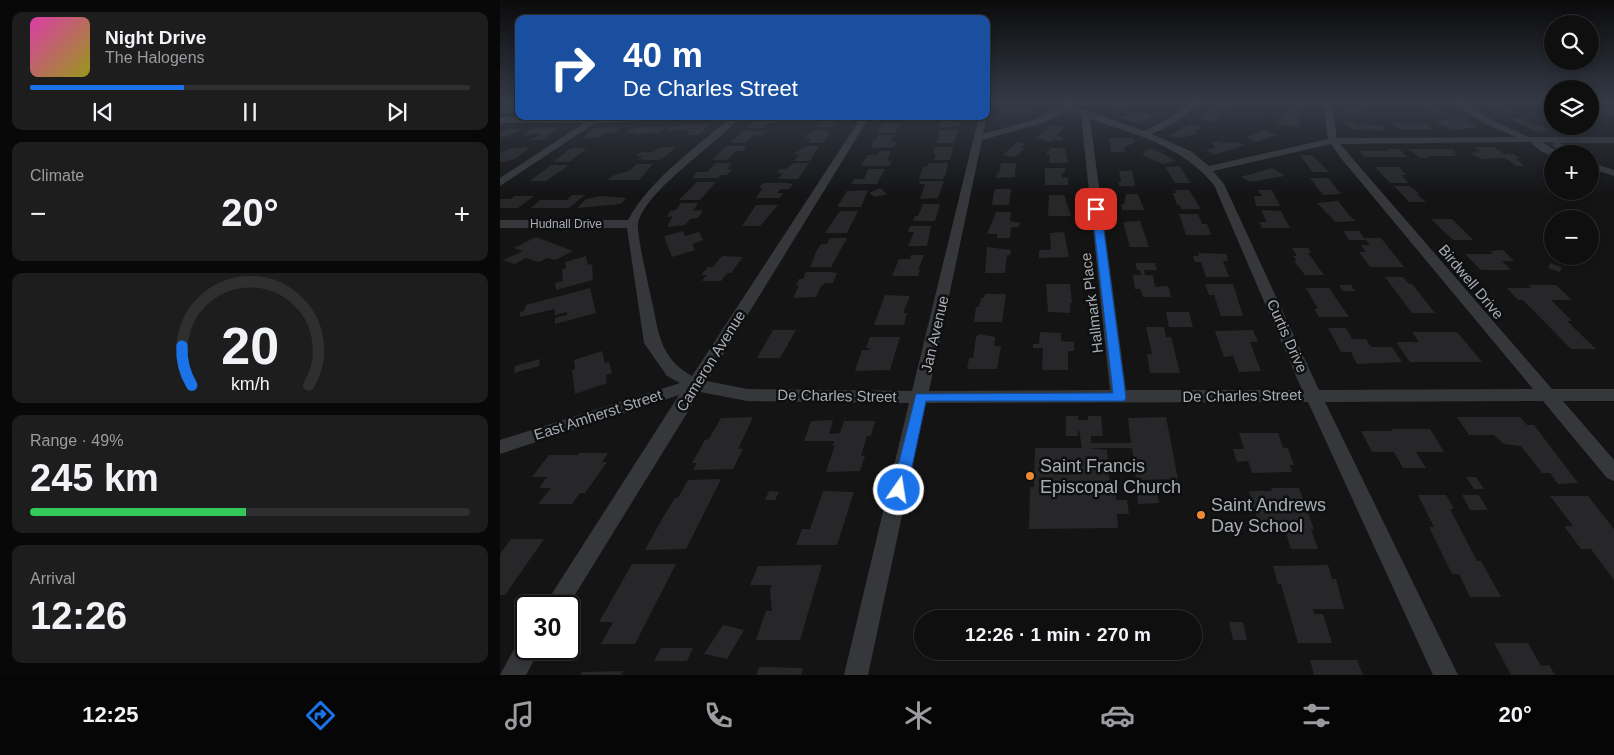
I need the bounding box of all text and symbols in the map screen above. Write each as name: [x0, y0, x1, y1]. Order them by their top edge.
map controls: [1544, 15, 1599, 265]
button: search: [1544, 15, 1599, 70]
text: Night Drive: [105, 27, 206, 48]
icon: right: [540, 35, 605, 100]
text: 40 m: [623, 35, 703, 74]
text: The Halogens: [105, 49, 205, 66]
text: De Charles Street: [623, 76, 798, 101]
button: layers: [1544, 80, 1599, 135]
icon: previous: [89, 98, 117, 126]
icon: pause: [236, 98, 264, 126]
icon: next: [383, 98, 411, 126]
button: +: [1544, 145, 1599, 200]
text: Climate: [30, 167, 84, 184]
pin: [1075, 188, 1117, 230]
text: 20°: [221, 192, 279, 234]
icon: arrive: [1082, 195, 1110, 223]
text: −: [30, 198, 46, 229]
text: +: [454, 198, 470, 229]
button: −: [1544, 210, 1599, 265]
street label: Hudnall Drive: [530, 217, 602, 231]
street label: Birdwell Drive: [1435, 241, 1507, 322]
street label: Hallmark Place: [1077, 252, 1106, 354]
street label: Jan Avenue: [917, 294, 952, 374]
street label: Curtis Drive: [1264, 297, 1311, 375]
street label: Cameron Avenue: [673, 307, 748, 414]
text: 20: [221, 317, 279, 375]
text: km/h: [231, 374, 269, 394]
street label: East Amherst Street: [532, 386, 665, 443]
street label: De Charles Street: [777, 386, 898, 405]
street label: De Charles Street: [1182, 386, 1303, 405]
text: Range · 49%: [30, 432, 123, 449]
place label: Saint Francis Episcopal Church: [1040, 456, 1181, 497]
text: 245 km: [30, 457, 159, 499]
position arrow: [872, 463, 924, 515]
marker: Saint Francis Episcopal Church: [1024, 470, 1036, 482]
place label: Saint Andrews Day School: [1211, 495, 1326, 536]
marker: Saint Andrews Day School: [1195, 509, 1207, 521]
text: Arrival: [30, 570, 75, 587]
text: 12:26: [30, 595, 127, 637]
speed limit sign: 30: [515, 595, 580, 660]
text: 12:26 · 1 min · 270 m: [965, 624, 1151, 645]
icon: directions: [303, 698, 338, 733]
icon: music: [502, 698, 537, 733]
icon: phone: [701, 698, 736, 733]
icon: climate: [901, 698, 936, 733]
icon: car: [1100, 698, 1135, 733]
icon: filters: [1299, 698, 1334, 733]
text: 12:25: [82, 702, 138, 727]
text: 20°: [1499, 702, 1532, 727]

